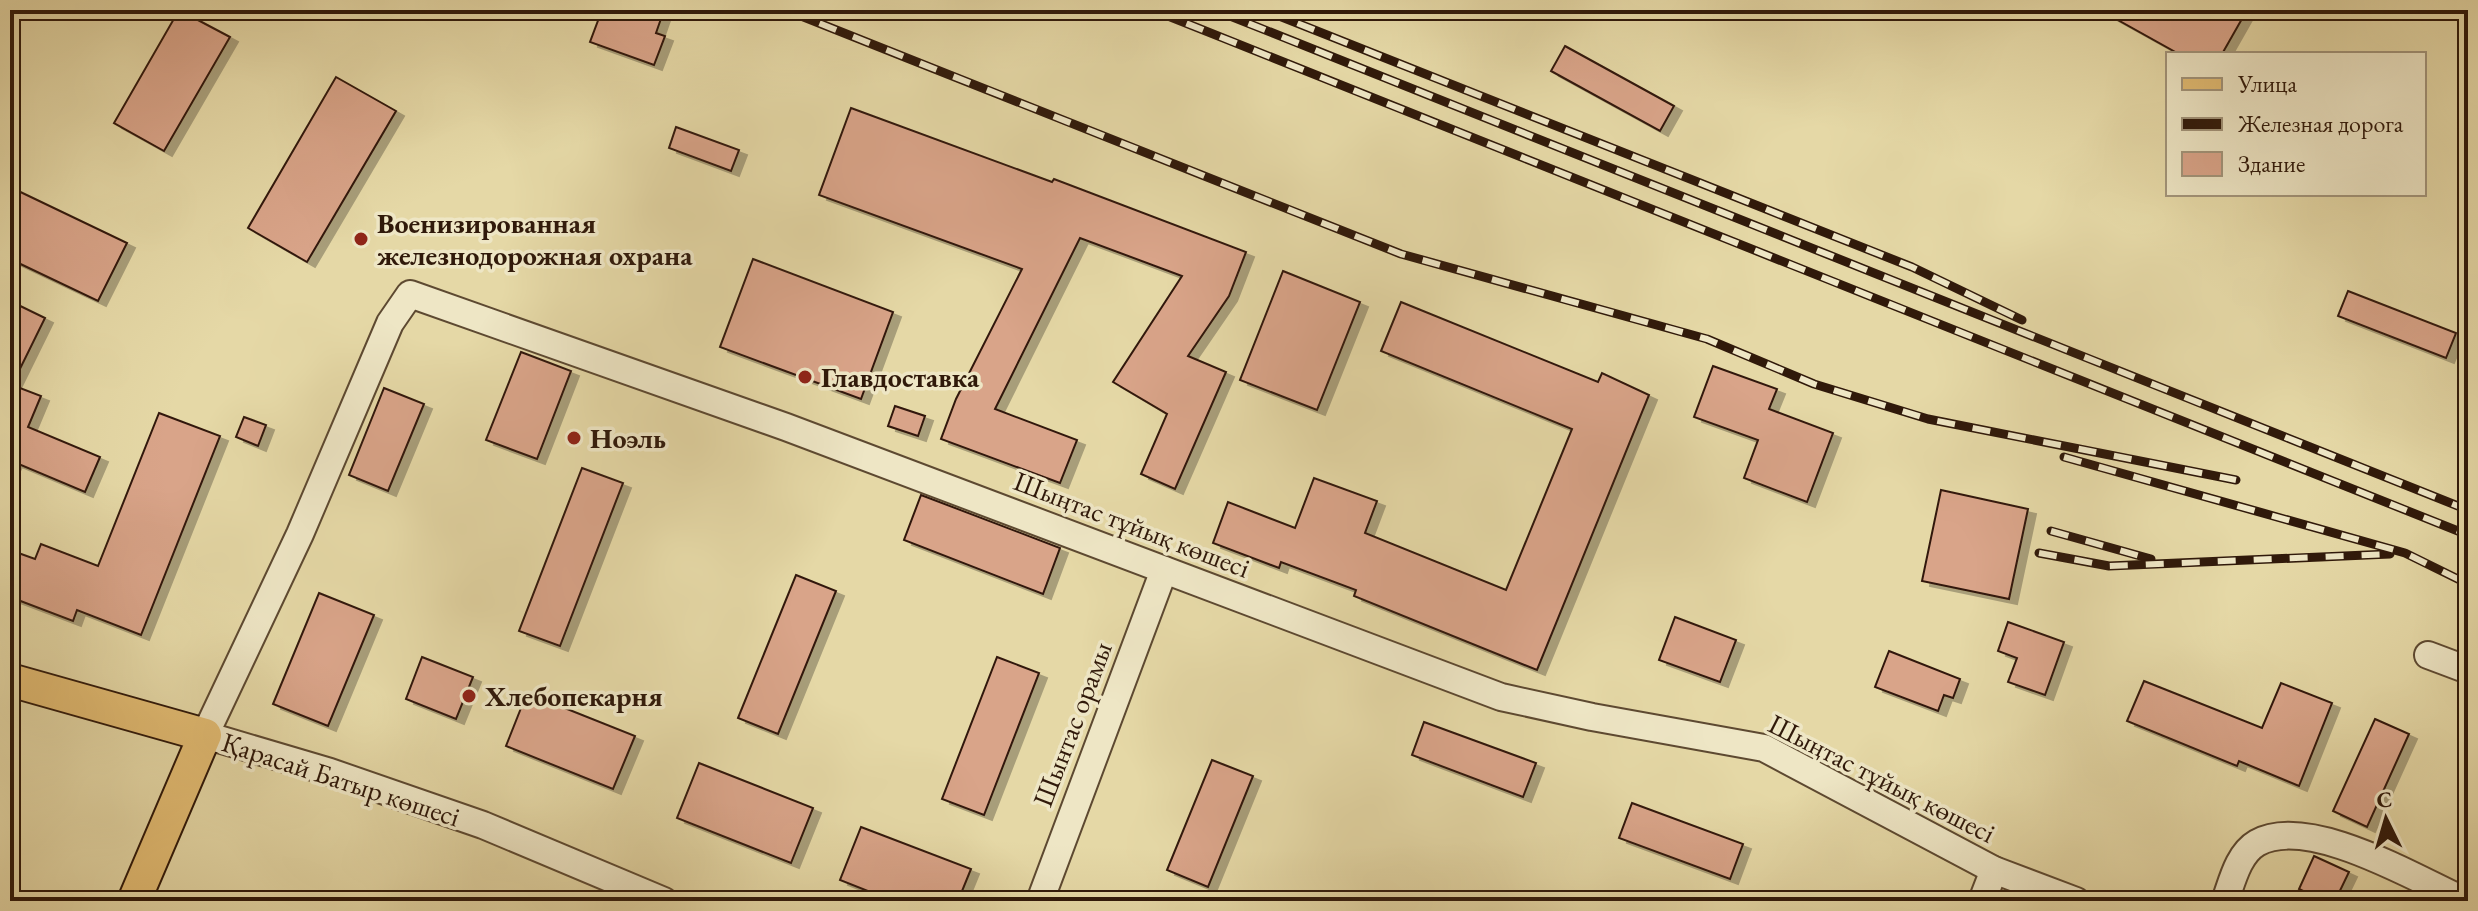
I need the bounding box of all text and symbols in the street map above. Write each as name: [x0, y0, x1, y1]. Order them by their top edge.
legend: [2166, 52, 2426, 196]
text: Улица: [2237, 68, 2297, 99]
text: Железная дорога: [2237, 108, 2404, 139]
text: Здание: [2238, 148, 2305, 179]
place label: Военизированная железнодорожная охрана: [377, 205, 693, 273]
marker: Военизированная железнодорожная охрана: [352, 230, 370, 248]
place label: Главдоставка: [821, 359, 980, 395]
marker: Главдоставка: [796, 368, 814, 386]
place label: Ноэль: [590, 420, 666, 456]
marker: Ноэль: [565, 429, 583, 447]
street label: Шыңтас тұйық көшесі: [1009, 462, 1255, 586]
street label: Шынтас орамы: [1024, 636, 1120, 812]
place label: Хлебопекарня: [484, 678, 663, 714]
marker: Хлебопекарня: [460, 687, 478, 705]
street label: Шыңтас тұйық көшесі: [1763, 705, 2002, 851]
street label: Қарасай Батыр көшесі: [217, 723, 465, 835]
north arrow: [2346, 779, 2426, 859]
text: С: [2375, 784, 2393, 815]

